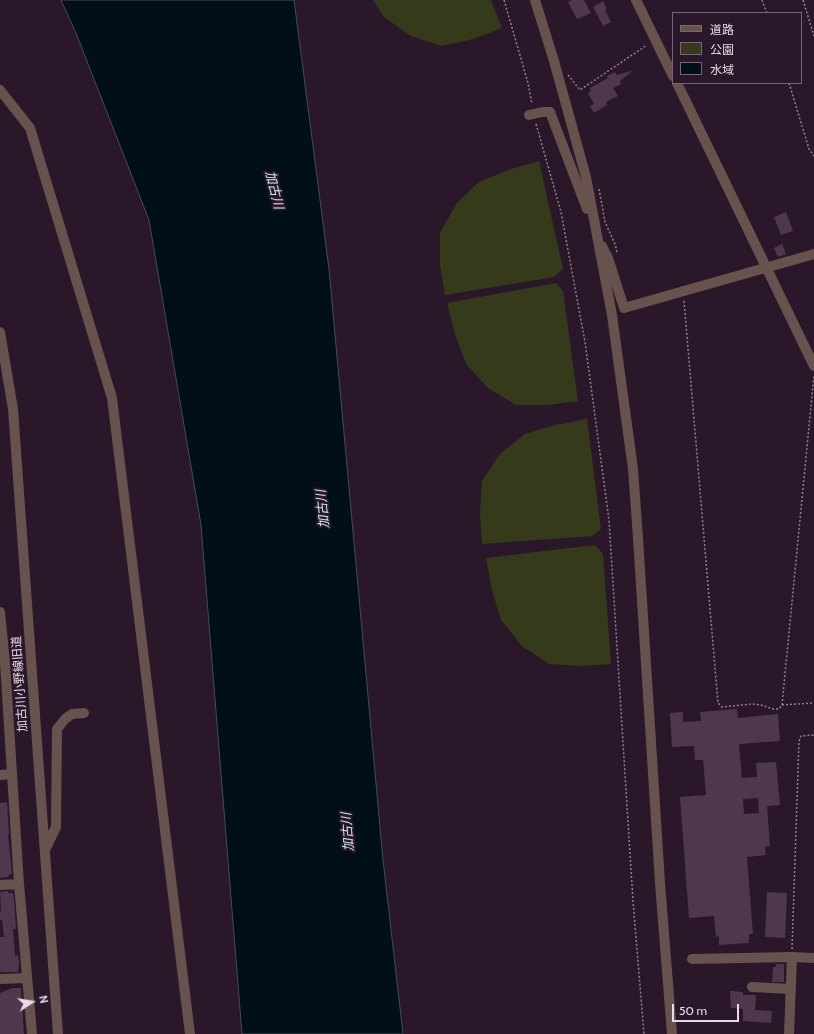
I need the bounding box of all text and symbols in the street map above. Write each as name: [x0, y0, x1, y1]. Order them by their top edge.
legend: [672, 12, 802, 84]
text: 道路: [710, 22, 734, 37]
text: 公園: [710, 42, 734, 57]
text: 水域: [710, 62, 734, 77]
water label: 加古川: [262, 169, 286, 211]
water label: 加古川: [313, 489, 333, 529]
street label: 加古川小野線旧道: [9, 636, 31, 732]
water label: 加古川: [339, 812, 357, 852]
north arrow: [12, 982, 52, 1022]
text: N: [36, 994, 51, 1005]
scale bar: [674, 996, 741, 1022]
text: 50 m: [679, 1003, 707, 1018]

